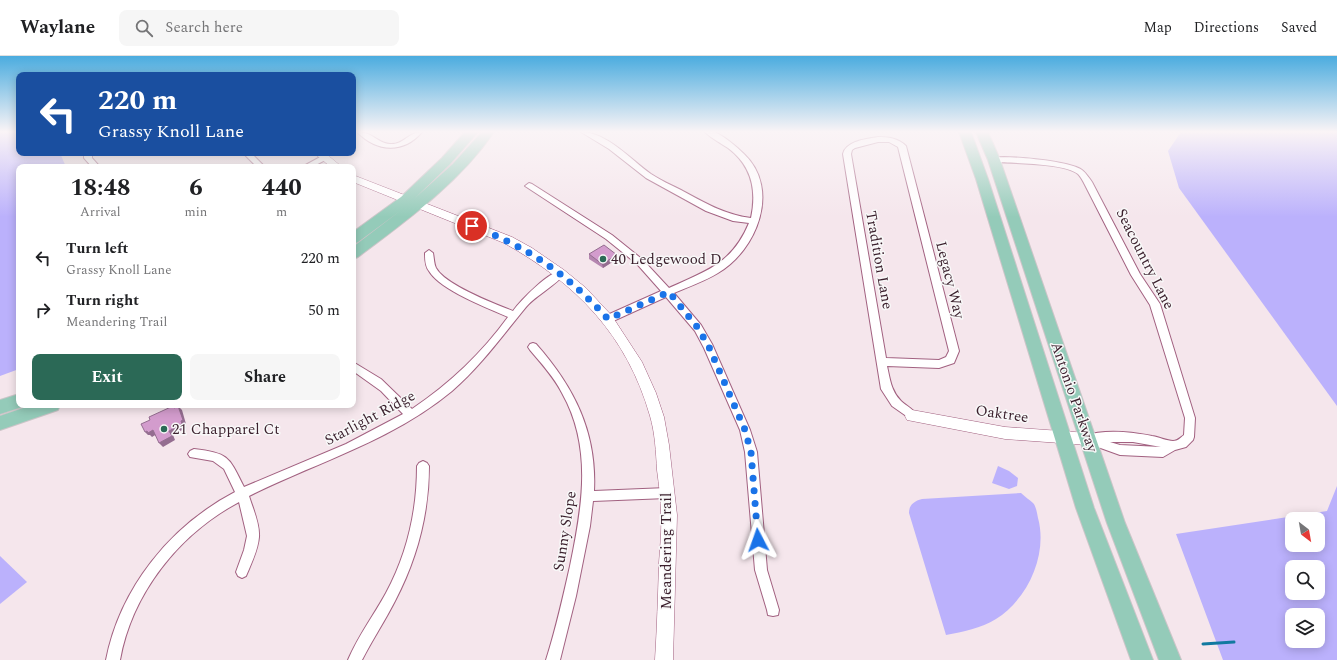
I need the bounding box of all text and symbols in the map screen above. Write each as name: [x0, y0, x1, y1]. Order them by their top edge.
search box: [119, 10, 399, 46]
text: Waylane: [20, 13, 95, 42]
text: Search here: [165, 16, 243, 39]
icon: search: [133, 17, 155, 39]
text: Map: [1144, 17, 1172, 38]
text: Directions: [1194, 17, 1259, 38]
text: Saved: [1281, 17, 1317, 38]
text: 220 m: [98, 79, 177, 122]
icon: left: [32, 88, 84, 140]
text: Grassy Knoll Lane: [98, 118, 244, 145]
text: 18:48: [70, 170, 130, 206]
text: 6: [189, 170, 203, 206]
text: 440: [261, 170, 302, 206]
text: Arrival: [80, 202, 121, 222]
text: min: [185, 202, 207, 222]
text: m: [276, 202, 287, 222]
street label: Seacountry Lane: [1110, 205, 1180, 313]
pin: [455, 209, 489, 243]
street label: Tradition Lane: [859, 209, 899, 311]
icon: arrive: [461, 215, 483, 237]
text: Turn left: [66, 237, 128, 260]
street label: Legacy Way: [929, 239, 971, 322]
icon: left: [32, 247, 54, 269]
text: 220 m: [301, 247, 340, 270]
place label: 40 Ledgewood D: [611, 248, 722, 271]
marker: 40 Ledgewood D: [598, 254, 608, 264]
text: Grassy Knoll Lane: [66, 260, 171, 280]
text: Turn right: [66, 289, 139, 312]
icon: right: [32, 299, 54, 321]
text: 50 m: [308, 299, 340, 322]
text: Meandering Trail: [66, 312, 167, 332]
street label: Antonio Parkway: [1044, 339, 1104, 456]
button: Exit: [32, 354, 182, 400]
button: Share: [190, 354, 340, 400]
street label: Starlight Ridge: [320, 384, 420, 452]
street label: Oaktree: [974, 399, 1030, 429]
place label: 21 Chapparel Ct: [172, 418, 280, 441]
marker: 21 Chapparel Ct: [159, 424, 169, 434]
street label: Sunny Slope: [547, 489, 583, 573]
street label: Meandering Trail: [655, 493, 678, 609]
north arrow: [1285, 512, 1325, 552]
map controls: [1285, 512, 1325, 648]
position arrow: [737, 519, 779, 561]
button: search: [1285, 560, 1325, 600]
button: layers: [1285, 608, 1325, 648]

